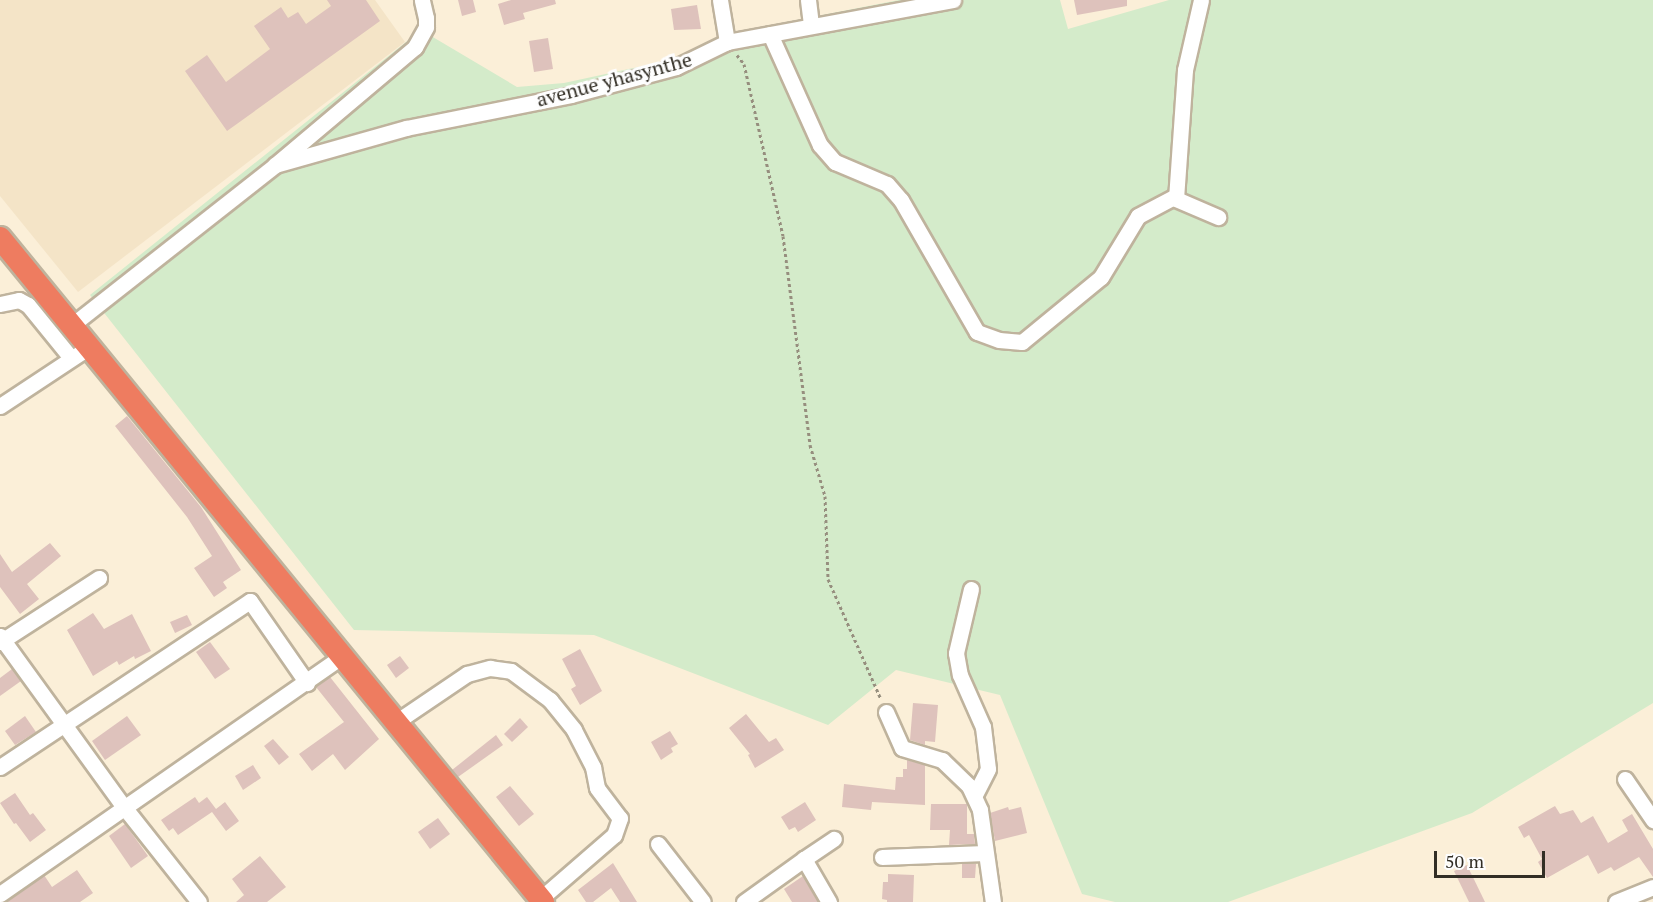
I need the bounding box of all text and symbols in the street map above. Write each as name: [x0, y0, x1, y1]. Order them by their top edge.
street label: avenue yhasynthe: [534, 47, 694, 111]
scale bar: [1437, 839, 1548, 877]
text: 50 m: [1445, 849, 1484, 873]

